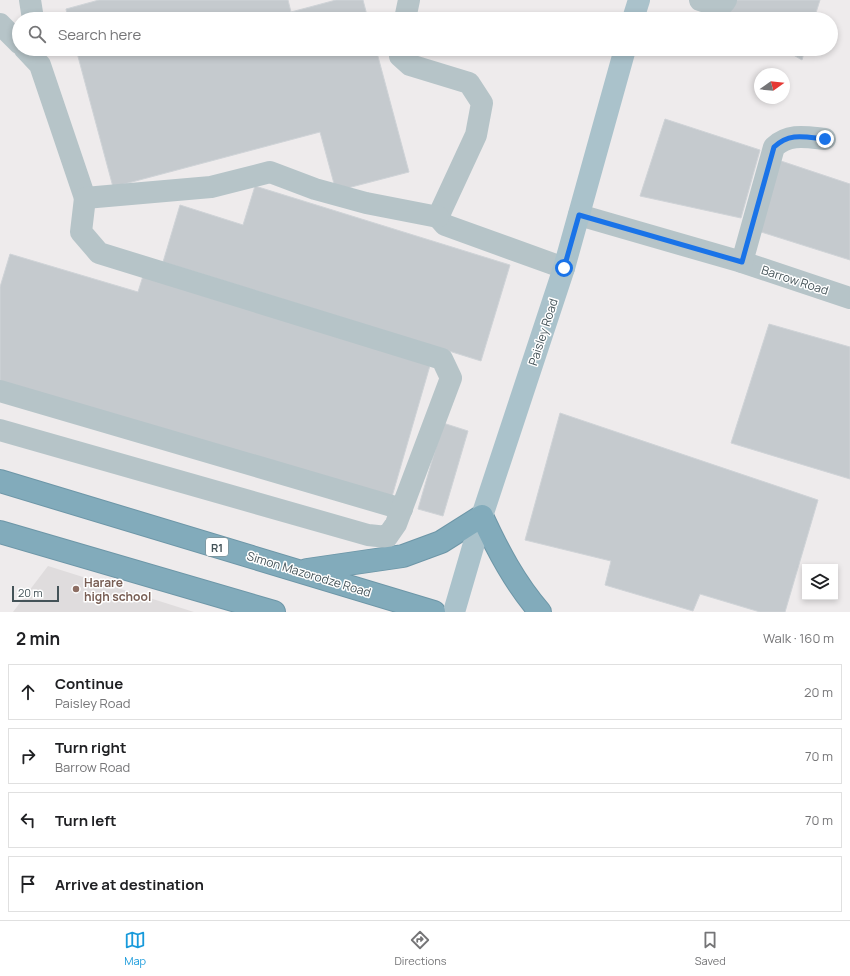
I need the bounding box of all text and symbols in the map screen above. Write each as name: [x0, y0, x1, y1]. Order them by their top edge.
search box: [12, 12, 838, 56]
icon: search: [26, 23, 48, 45]
text: Search here: [58, 24, 141, 45]
north arrow: [754, 68, 790, 104]
route end: [816, 130, 834, 148]
route start: [555, 259, 573, 277]
street label: Barrow Road: [759, 261, 831, 299]
street label: Paisley Road: [524, 296, 562, 368]
road number: R1: [206, 538, 228, 556]
street label: Simon Mazorodze Road: [245, 547, 373, 601]
map controls: [802, 564, 838, 600]
button: layers: [802, 564, 838, 600]
place label: Harare high school: [84, 574, 151, 605]
scale bar: [12, 584, 59, 603]
marker: Harare high school: [71, 584, 81, 594]
text: 20 m: [18, 585, 43, 600]
text: 2 min: [16, 627, 60, 650]
text: Walk · 160 m: [763, 629, 834, 647]
text: Continue: [55, 673, 123, 694]
icon: ahead: [17, 681, 39, 703]
text: 20 m: [804, 683, 833, 701]
text: Paisley Road: [55, 694, 130, 712]
text: Turn right: [55, 737, 126, 758]
icon: right: [17, 745, 39, 767]
text: 70 m: [805, 747, 833, 765]
text: Barrow Road: [55, 758, 130, 776]
icon: left: [17, 809, 39, 831]
text: Turn left: [55, 810, 117, 831]
text: 70 m: [805, 811, 833, 829]
icon: arrive: [17, 873, 39, 895]
text: Arrive at destination: [55, 874, 204, 895]
tab: Map: [124, 929, 146, 968]
tab: Directions: [394, 929, 447, 968]
tab: Saved: [695, 929, 726, 968]

